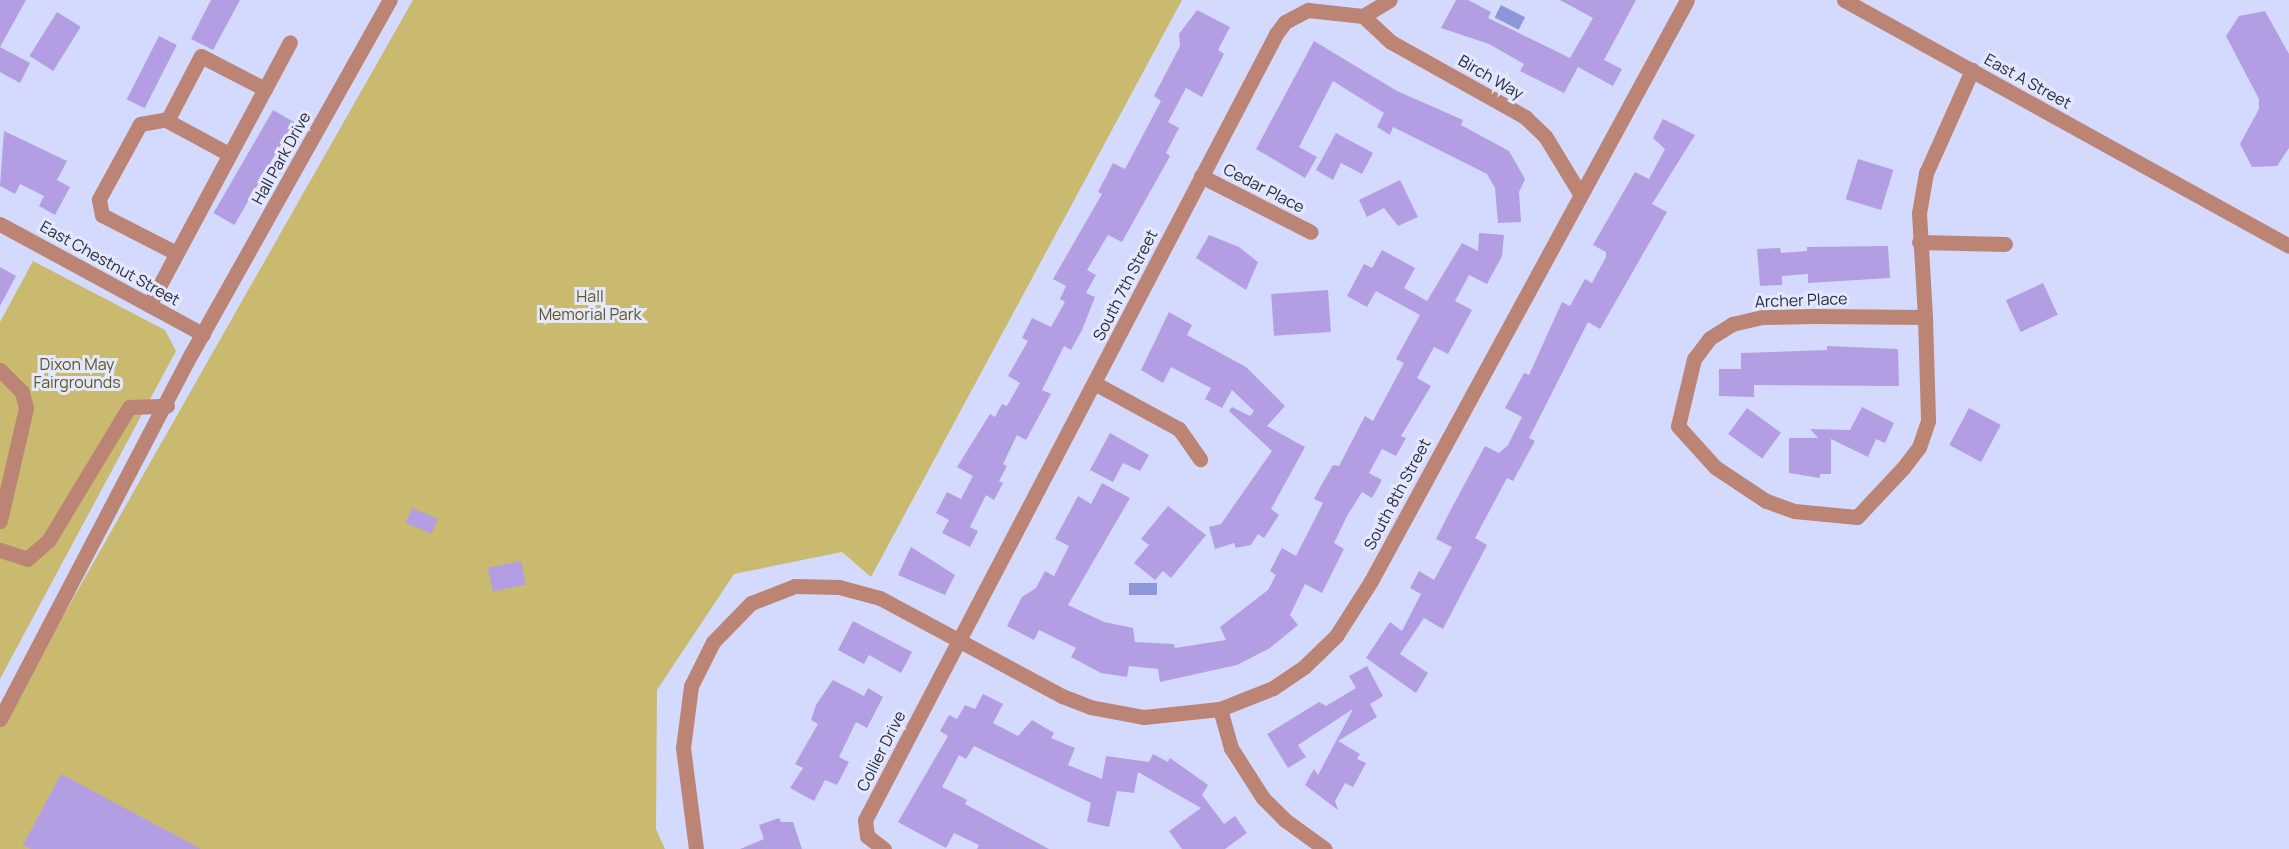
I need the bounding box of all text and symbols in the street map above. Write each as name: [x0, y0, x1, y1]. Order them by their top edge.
street label: East A Street: [1981, 49, 2075, 113]
street label: Birch Way: [1455, 51, 1527, 103]
street label: Hall Park Drive: [248, 108, 314, 208]
street label: Cedar Place: [1220, 159, 1308, 217]
street label: East Chestnut Street: [37, 217, 183, 309]
street label: South 7th Street: [1089, 226, 1161, 344]
park label: Hall Memorial Park: [539, 286, 641, 324]
street label: Archer Place: [1754, 289, 1848, 311]
park label: Dixon May Fairgrounds: [33, 354, 121, 392]
street label: South 8th Street: [1360, 435, 1434, 553]
street label: Collier Drive: [853, 708, 909, 794]

